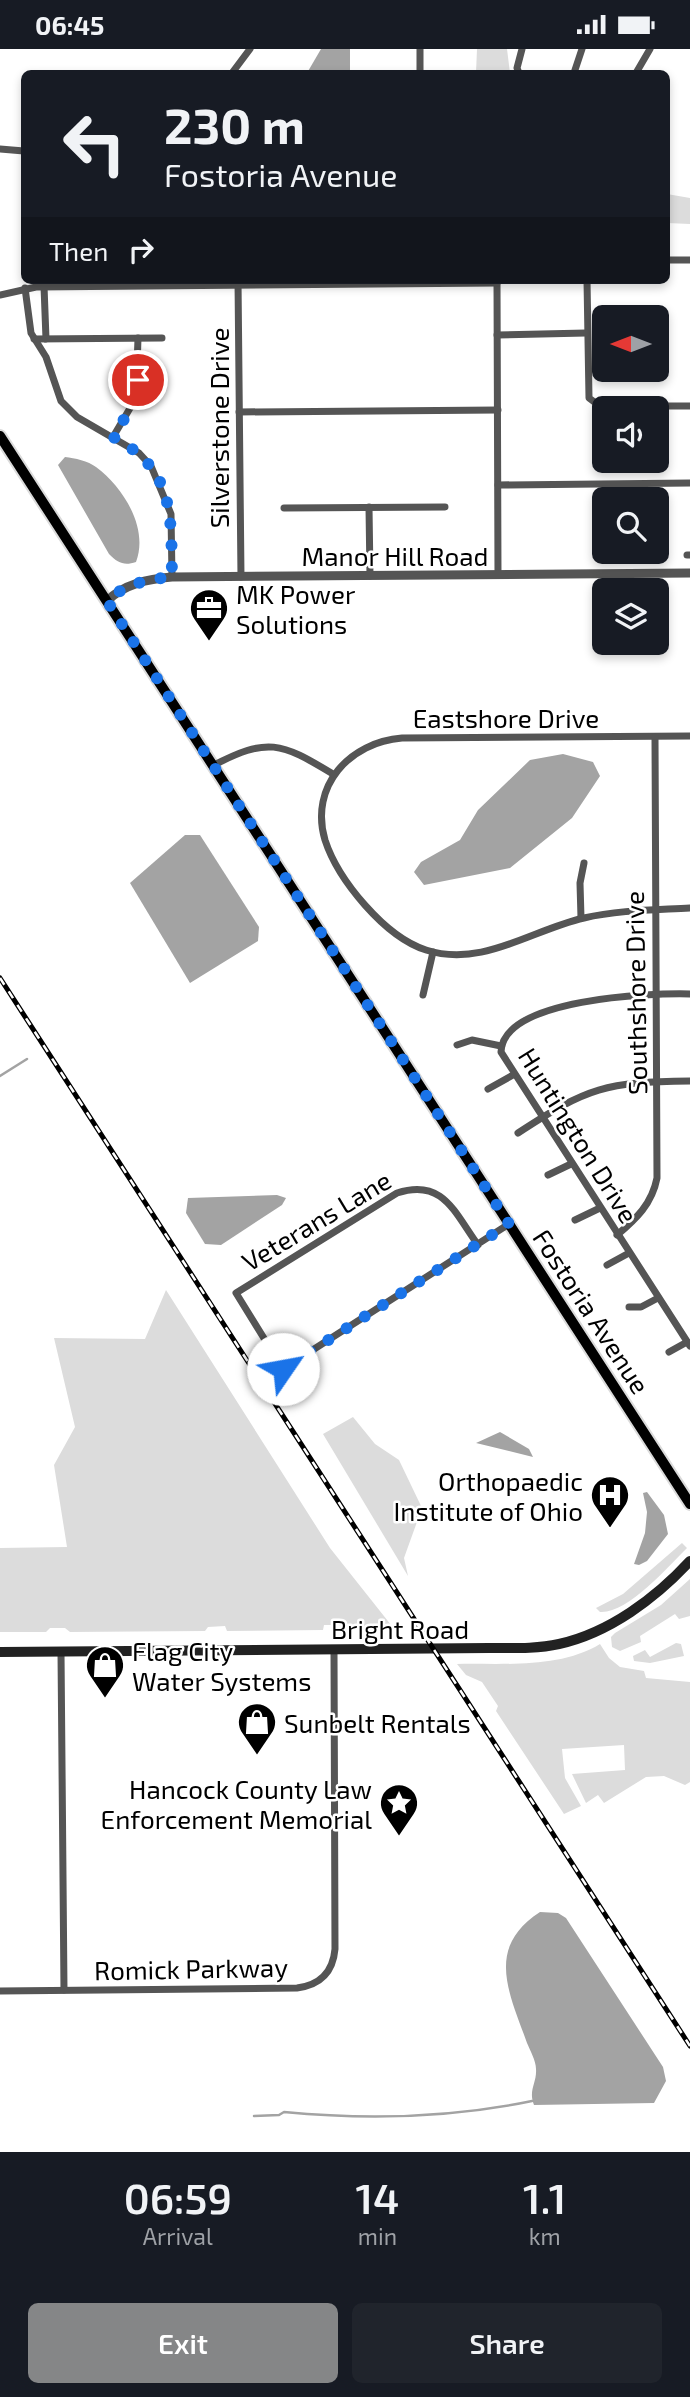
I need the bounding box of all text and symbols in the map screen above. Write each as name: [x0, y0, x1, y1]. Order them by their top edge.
text: 06:45: [35, 9, 104, 40]
text: 230 m: [164, 95, 305, 154]
icon: left: [49, 98, 140, 189]
text: Fostoria Avenue: [164, 155, 397, 193]
icon: right: [122, 231, 160, 269]
text: Then: [49, 235, 108, 266]
north arrow: [592, 305, 668, 381]
map controls: [592, 305, 669, 655]
street label: Silverstone Drive: [203, 328, 234, 528]
pin: [108, 350, 168, 410]
icon: arrive: [119, 361, 157, 399]
button: sound: [592, 396, 669, 473]
button: search: [592, 487, 669, 564]
street label: Manor Hill Road: [302, 540, 488, 571]
place label: MK Power Solutions: [236, 578, 355, 639]
button: layers: [592, 578, 669, 655]
office icon: MK Power Solutions: [188, 587, 230, 642]
street label: Eastshore Drive: [413, 702, 599, 733]
street label: Southshore Drive: [618, 891, 652, 1095]
street label: Huntington Drive: [513, 1042, 645, 1228]
street label: Veterans Lane: [236, 1163, 396, 1277]
street label: Fostoria Avenue: [527, 1223, 657, 1399]
position arrow: [246, 1332, 320, 1406]
place label: Orthopaedic Institute of Ohio: [394, 1465, 583, 1526]
hospital icon: Orthopaedic Institute of Ohio: [589, 1474, 631, 1529]
street label: Bright Road: [331, 1613, 469, 1644]
place label: Flag City Water Systems: [132, 1635, 311, 1696]
shop icon: Flag City Water Systems: [84, 1644, 126, 1699]
shop icon: Sunbelt Rentals: [236, 1701, 278, 1756]
place label: Sunbelt Rentals: [284, 1707, 471, 1738]
place label: Hancock County Law Enforcement Memorial: [101, 1773, 372, 1834]
place icon: Hancock County Law Enforcement Memorial: [378, 1782, 420, 1837]
street label: Romick Parkway: [94, 1951, 288, 1985]
text: 06:59: [124, 2172, 232, 2222]
text: 14: [355, 2172, 399, 2222]
text: 1.1: [523, 2172, 566, 2222]
text: Arrival: [143, 2222, 213, 2250]
text: min: [358, 2222, 397, 2250]
text: km: [529, 2222, 561, 2250]
button: Exit: [28, 2303, 338, 2383]
button: Share: [352, 2303, 662, 2383]

